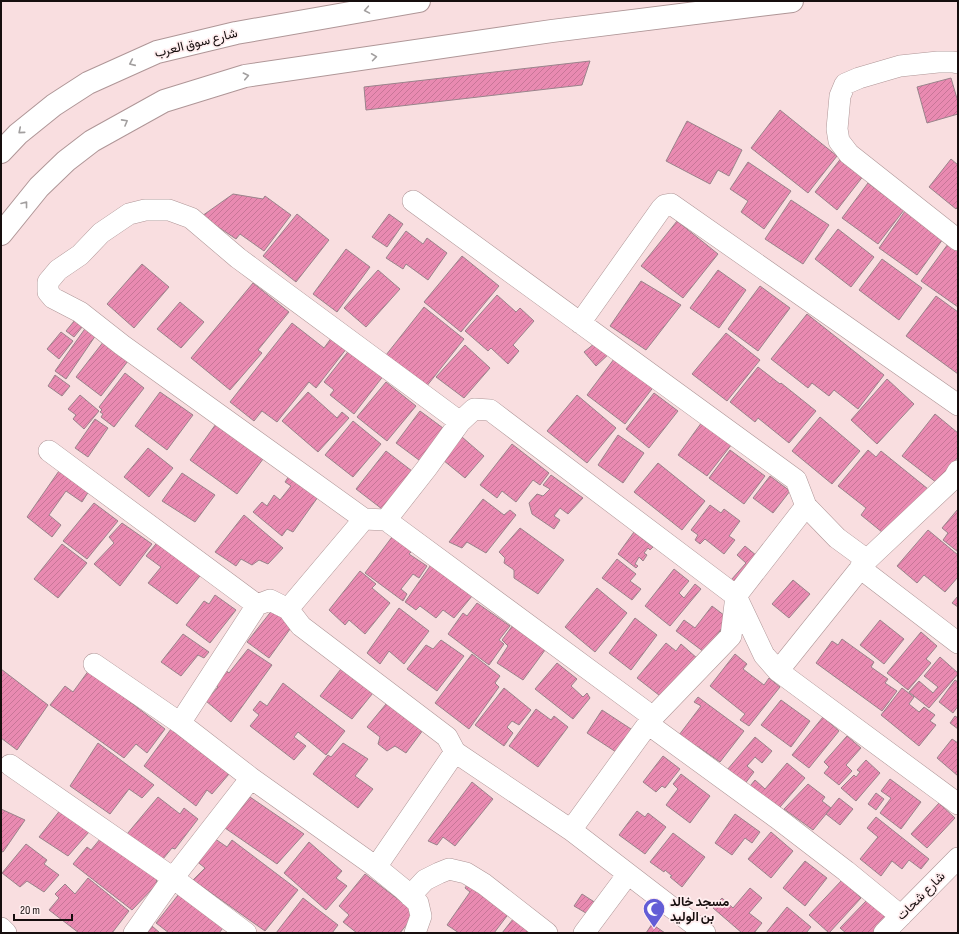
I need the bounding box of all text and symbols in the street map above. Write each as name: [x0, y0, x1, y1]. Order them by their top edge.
one-way arrow: [364, 5, 370, 14]
street label: شارع سوق العرب: [153, 25, 239, 62]
one-way arrow: [371, 53, 377, 62]
one-way arrow: [128, 58, 136, 66]
one-way arrow: [243, 72, 249, 80]
one-way arrow: [121, 120, 128, 127]
one-way arrow: [19, 126, 26, 133]
one-way arrow: [21, 201, 28, 208]
street label: شارع شحات: [893, 868, 949, 924]
place label: مسجد خالد بن الوليد: [670, 894, 729, 925]
scale bar: [14, 896, 72, 922]
mosque icon: مسجد خالد بن الوليد: [641, 896, 667, 929]
text: 20 m: [20, 903, 40, 918]

